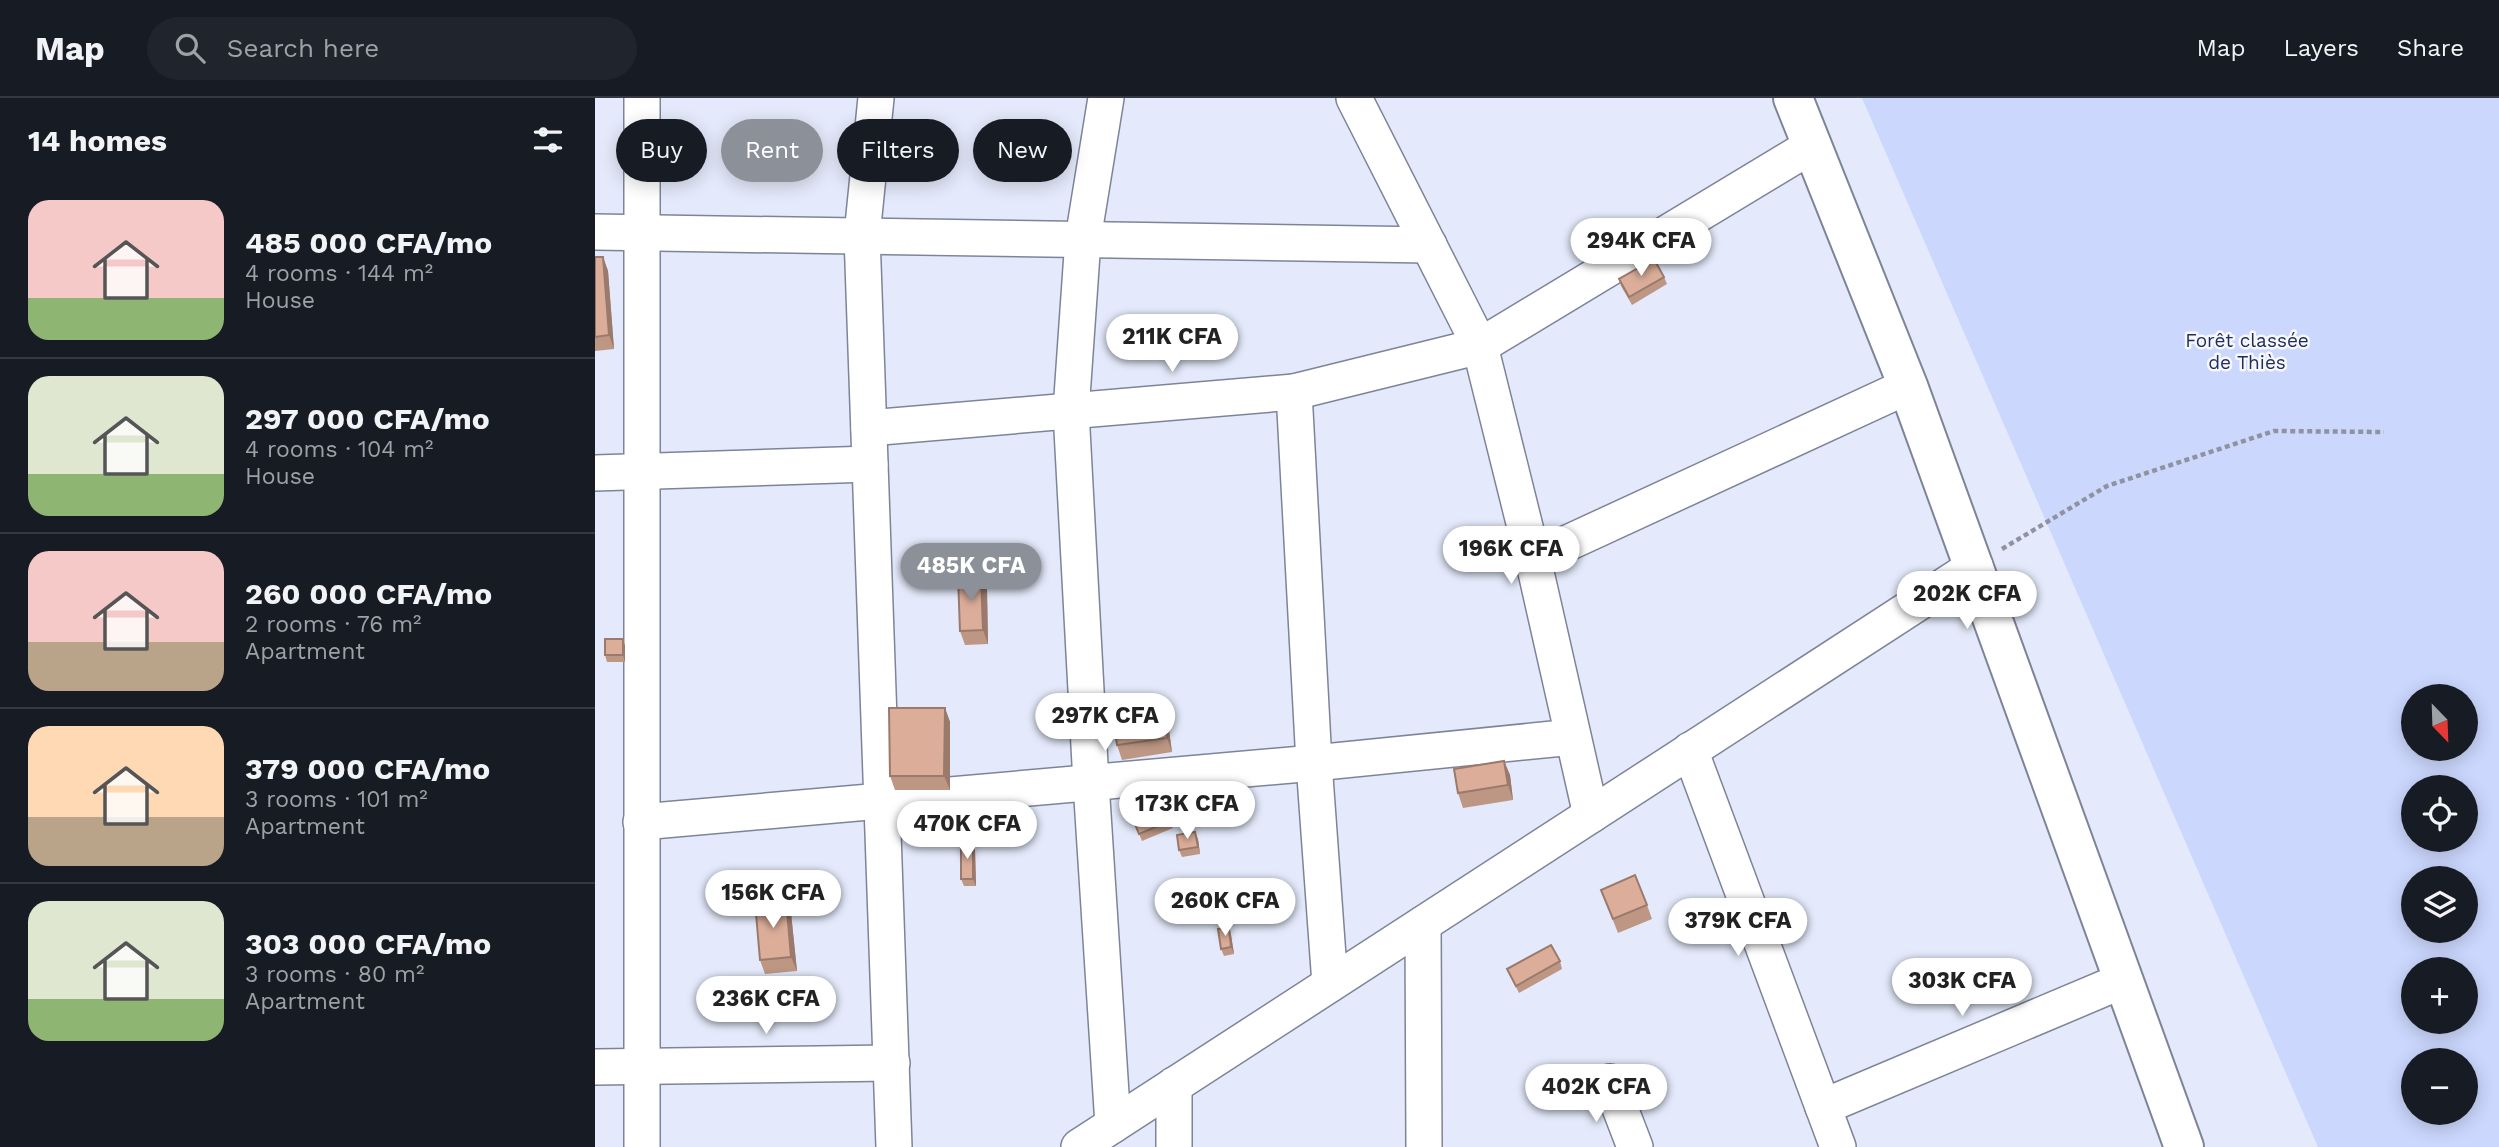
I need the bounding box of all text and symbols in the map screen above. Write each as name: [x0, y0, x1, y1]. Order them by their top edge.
search box: [147, 17, 637, 80]
text: Map: [35, 29, 105, 68]
icon: search: [171, 29, 209, 67]
text: Search here: [227, 33, 379, 63]
text: Map: [2197, 34, 2245, 62]
text: Layers: [2283, 34, 2359, 62]
text: Share: [2397, 34, 2464, 62]
chip: Buy: [616, 119, 707, 182]
chip: Rent: [721, 119, 823, 182]
chip: Filters: [837, 119, 959, 182]
chip: New: [973, 119, 1072, 182]
icon: filters: [529, 121, 567, 159]
text: 14 homes: [28, 123, 167, 158]
pin: 294K CFA: [1569, 218, 1713, 278]
text: 485 000 CFA/mo: [245, 225, 492, 260]
text: 294K CFA: [1587, 227, 1695, 254]
icon: home: [84, 228, 168, 312]
text: 4 rooms · 144 m²: [245, 260, 433, 287]
text: House: [245, 287, 315, 314]
pin: 211K CFA: [1100, 314, 1244, 374]
text: 211K CFA: [1122, 323, 1222, 350]
park label: Forêt classée de Thiès: [2185, 329, 2309, 374]
text: 297 000 CFA/mo: [245, 401, 490, 436]
icon: home: [84, 404, 168, 488]
text: 4 rooms · 104 m²: [245, 436, 433, 463]
text: House: [245, 463, 315, 490]
pin: 196K CFA: [1439, 526, 1583, 586]
text: 196K CFA: [1459, 535, 1563, 562]
pin: 485K CFA: [899, 544, 1043, 603]
text: 485K CFA: [917, 552, 1025, 579]
pin: 202K CFA: [1895, 572, 2039, 631]
text: 260 000 CFA/mo: [245, 576, 492, 611]
icon: home: [84, 579, 168, 663]
text: 202K CFA: [1913, 580, 2021, 607]
text: 2 rooms · 76 m²: [245, 611, 421, 638]
text: Apartment: [245, 638, 365, 665]
north arrow: [2401, 684, 2478, 761]
map controls: [2401, 684, 2478, 1125]
pin: 297K CFA: [1033, 694, 1177, 753]
text: 297K CFA: [1051, 702, 1159, 729]
text: 379 000 CFA/mo: [245, 751, 490, 786]
icon: home: [84, 754, 168, 838]
button: locate: [2401, 775, 2478, 852]
pin: 173K CFA: [1115, 782, 1259, 841]
text: 3 rooms · 101 m²: [245, 786, 428, 813]
text: 173K CFA: [1135, 790, 1239, 817]
pin: 470K CFA: [895, 802, 1039, 861]
text: 470K CFA: [913, 810, 1021, 837]
text: Apartment: [245, 813, 365, 840]
button: layers: [2401, 866, 2478, 943]
pin: 156K CFA: [701, 870, 845, 930]
pin: 260K CFA: [1153, 878, 1297, 938]
text: 156K CFA: [721, 879, 825, 906]
text: 260K CFA: [1171, 887, 1279, 914]
pin: 379K CFA: [1666, 898, 1810, 958]
text: 379K CFA: [1684, 907, 1792, 934]
text: 303 000 CFA/mo: [245, 926, 491, 961]
icon: home: [84, 929, 168, 1013]
button: +: [2401, 957, 2478, 1034]
pin: 303K CFA: [1890, 958, 2034, 1018]
text: 3 rooms · 80 m²: [245, 961, 424, 988]
text: 303K CFA: [1908, 967, 2016, 994]
pin: 236K CFA: [694, 976, 838, 1036]
text: 236K CFA: [712, 985, 820, 1012]
text: Apartment: [245, 988, 365, 1015]
button: −: [2401, 1048, 2478, 1125]
pin: 402K CFA: [1524, 1065, 1668, 1124]
text: 402K CFA: [1541, 1073, 1651, 1100]

